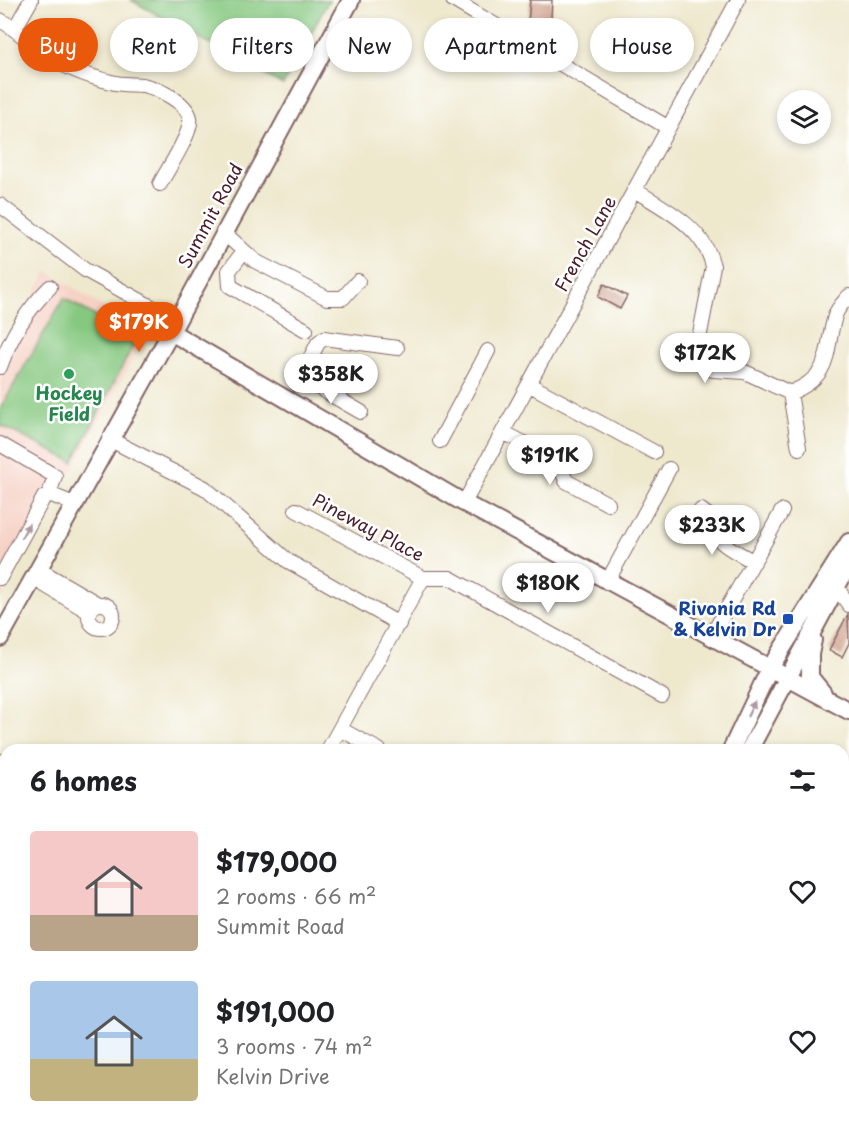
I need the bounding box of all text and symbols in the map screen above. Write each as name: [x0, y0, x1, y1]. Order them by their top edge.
chip: Buy: [18, 18, 98, 72]
chip: Rent: [110, 18, 198, 72]
chip: Filters: [210, 18, 314, 72]
chip: New: [326, 18, 412, 72]
chip: Apartment: [424, 18, 578, 72]
chip: House: [590, 18, 694, 72]
map controls: [777, 90, 831, 144]
button: layers: [777, 90, 831, 144]
street label: Summit Road: [171, 158, 249, 273]
street label: French Lane: [547, 190, 622, 296]
pin: $179K: [97, 302, 181, 353]
text: $179K: [109, 306, 169, 336]
pin: $172K: [663, 333, 747, 384]
text: $172K: [674, 337, 736, 367]
pin: $358K: [289, 354, 373, 405]
text: $358K: [298, 358, 364, 388]
marker: Hockey Field: [62, 367, 76, 381]
place label: Hockey Field: [36, 379, 103, 427]
pin: $191K: [508, 435, 592, 486]
text: $191K: [521, 439, 579, 469]
street label: Pineway Place: [308, 486, 429, 567]
pin: $233K: [670, 505, 754, 556]
text: $233K: [679, 509, 745, 539]
one-way arrow: [20, 522, 30, 539]
pin: $180K: [506, 563, 590, 614]
text: $180K: [516, 567, 580, 597]
place label: Rivonia Rd & Kelvin Dr: [673, 594, 777, 642]
marker: Rivonia Rd & Kelvin Dr: [781, 612, 795, 626]
one-way arrow: [746, 701, 755, 718]
text: 6 homes: [30, 761, 137, 800]
icon: filters: [786, 764, 819, 797]
text: $179,000: [216, 842, 337, 881]
icon: home: [78, 855, 150, 927]
icon: heart: [786, 875, 819, 908]
text: 2 rooms · 66 m²: [216, 881, 376, 911]
text: Summit Road: [216, 911, 345, 941]
text: $191,000: [216, 992, 335, 1031]
icon: home: [78, 1005, 150, 1077]
icon: heart: [786, 1025, 819, 1058]
text: 3 rooms · 74 m²: [216, 1031, 373, 1061]
text: Kelvin Drive: [216, 1061, 330, 1091]

